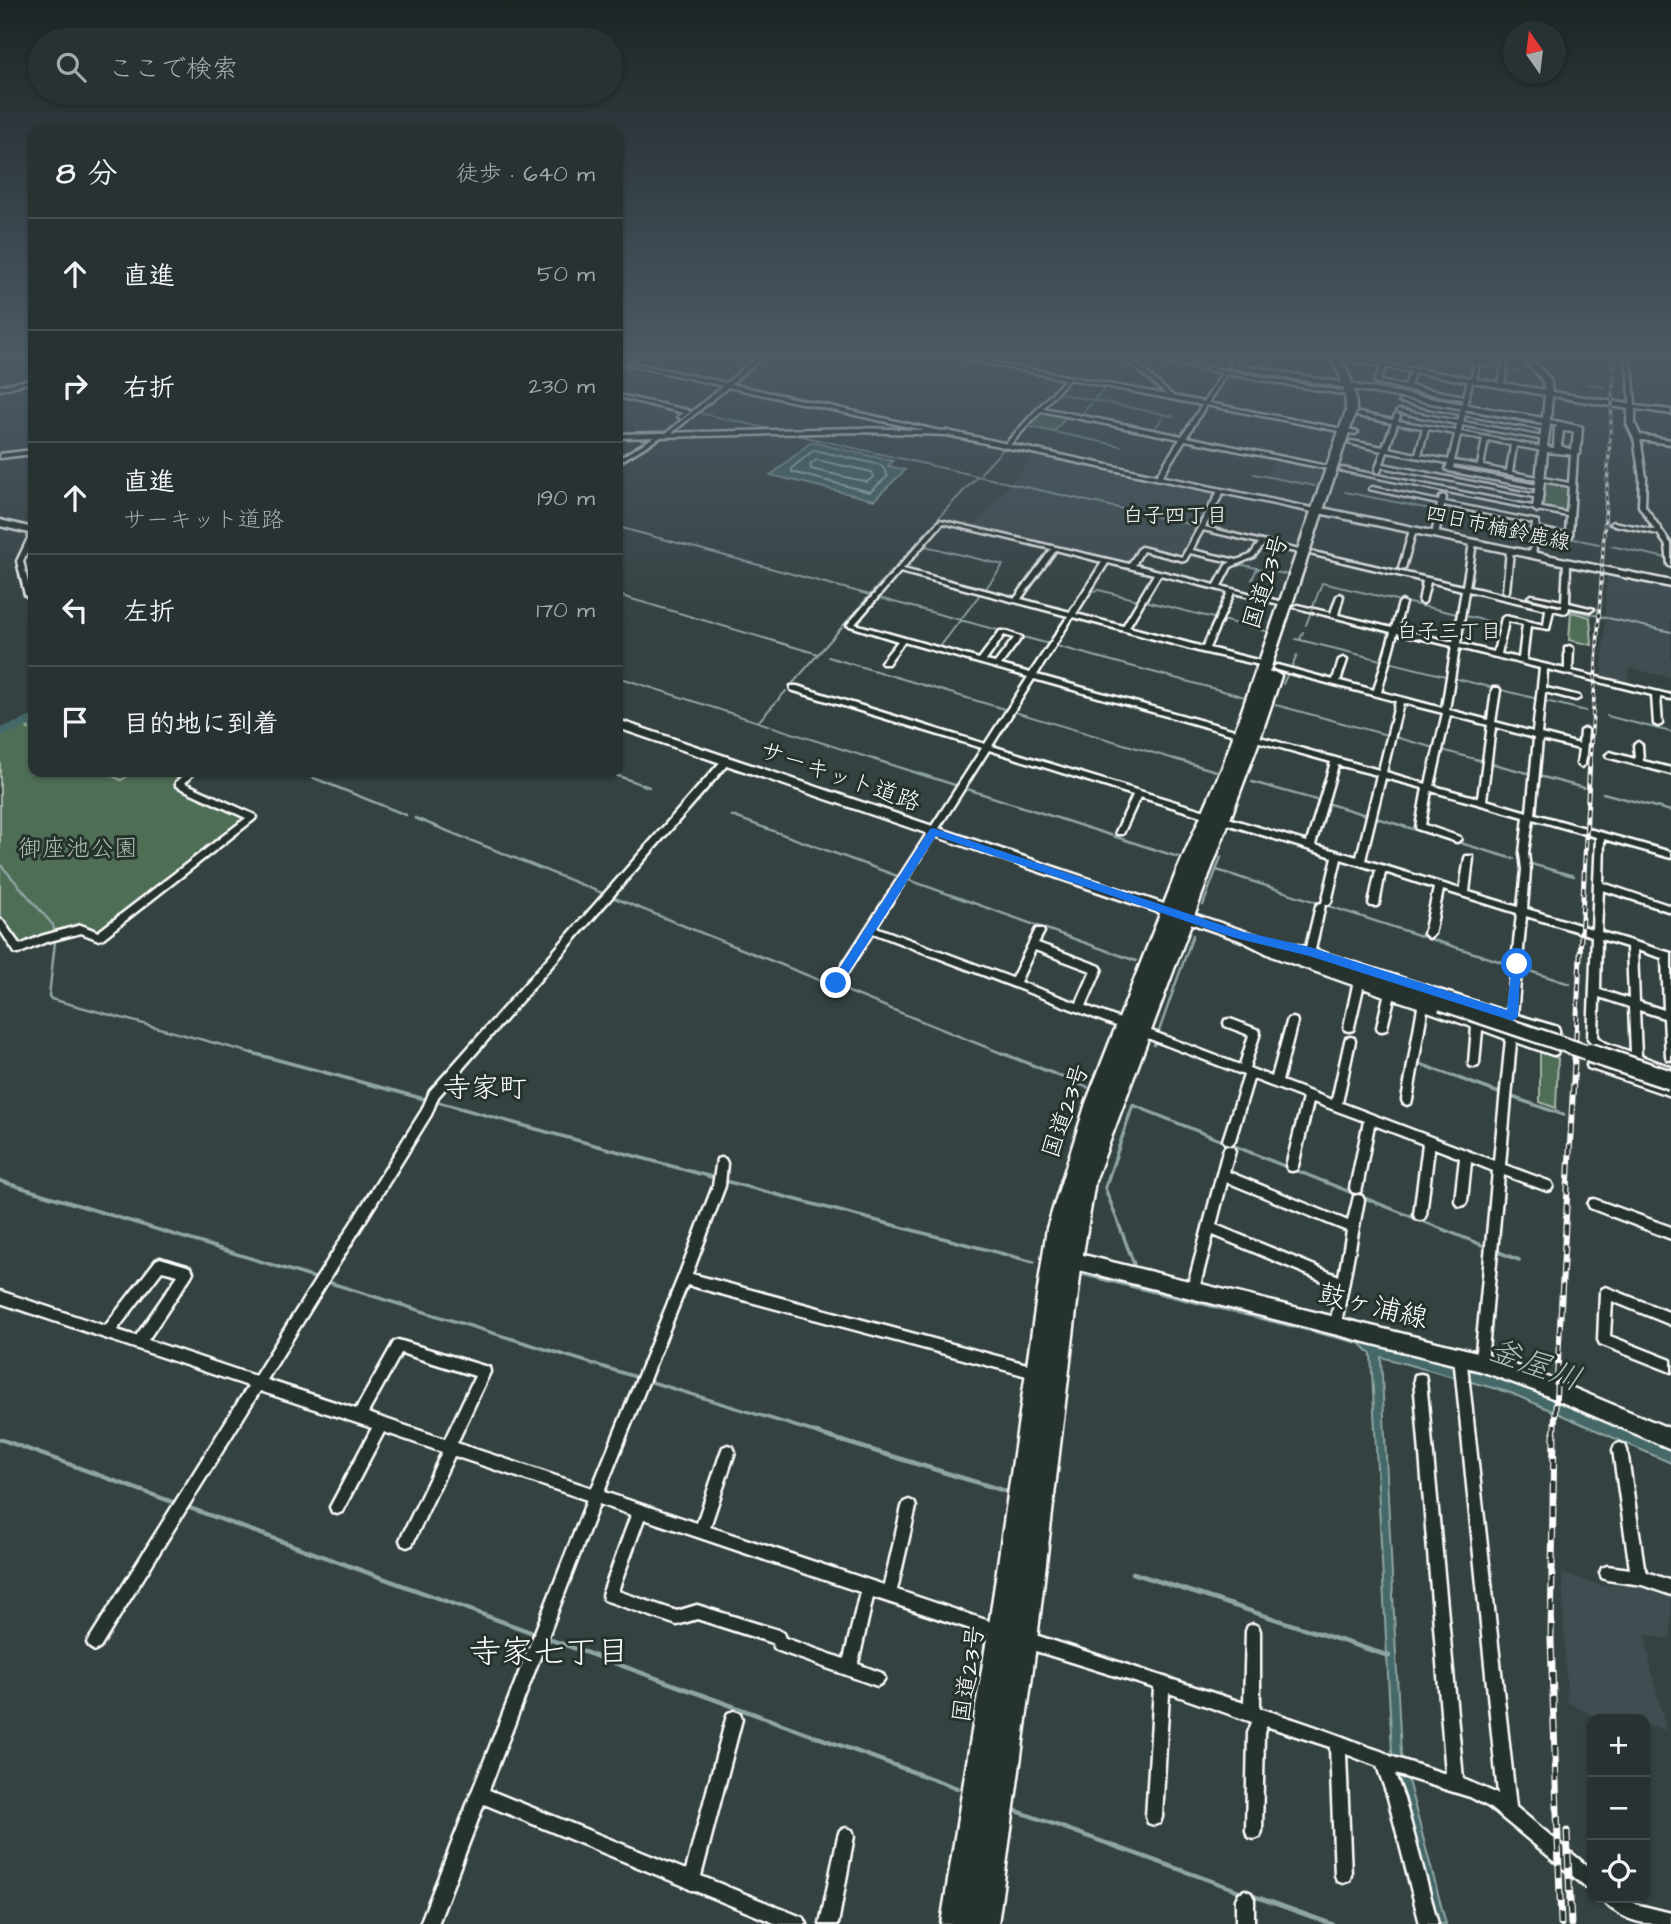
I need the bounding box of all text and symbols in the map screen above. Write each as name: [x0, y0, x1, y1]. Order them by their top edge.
north arrow: [1503, 21, 1566, 84]
search box: [28, 28, 623, 105]
icon: search: [52, 48, 90, 86]
text: ここで検索: [108, 51, 238, 87]
text: 8 分: [56, 153, 117, 195]
text: 徒歩 · 640 m: [456, 158, 595, 190]
icon: ahead: [56, 255, 94, 293]
text: 直進: [123, 258, 175, 294]
text: 50 m: [537, 258, 595, 290]
icon: right: [56, 367, 94, 405]
text: 右折: [123, 370, 175, 406]
text: 230 m: [529, 370, 595, 402]
text: 直進: [123, 464, 175, 500]
icon: ahead: [56, 479, 94, 517]
text: 190 m: [537, 482, 595, 514]
street label: 四日市楠鈴鹿線: [1423, 499, 1573, 557]
district label: 白子四丁目: [1123, 501, 1228, 530]
text: サーキット道路: [123, 504, 284, 536]
street label: 国道23号: [1235, 530, 1297, 634]
icon: left: [56, 591, 94, 629]
text: 左折: [123, 594, 175, 630]
text: 170 m: [536, 594, 595, 626]
district label: 白子三丁目: [1397, 617, 1502, 646]
icon: arrive: [56, 703, 94, 741]
text: 目的地に到着: [123, 706, 279, 742]
street label: サーキット道路: [755, 734, 925, 820]
park label: 御座池公園: [18, 832, 138, 866]
route start: [1501, 948, 1532, 979]
route end: [820, 967, 851, 998]
street label: 国道23号: [1034, 1059, 1098, 1163]
district label: 寺家町: [443, 1069, 527, 1108]
street label: 鼓ヶ浦線: [1314, 1274, 1432, 1338]
water label: 釜屋川: [1482, 1327, 1588, 1403]
street label: 国道23号: [945, 1623, 993, 1725]
district label: 寺家七丁目: [469, 1630, 629, 1675]
map controls: [1587, 1714, 1650, 1903]
button: +: [1587, 1714, 1650, 1777]
button: −: [1587, 1777, 1650, 1840]
button: locate: [1587, 1840, 1650, 1903]

